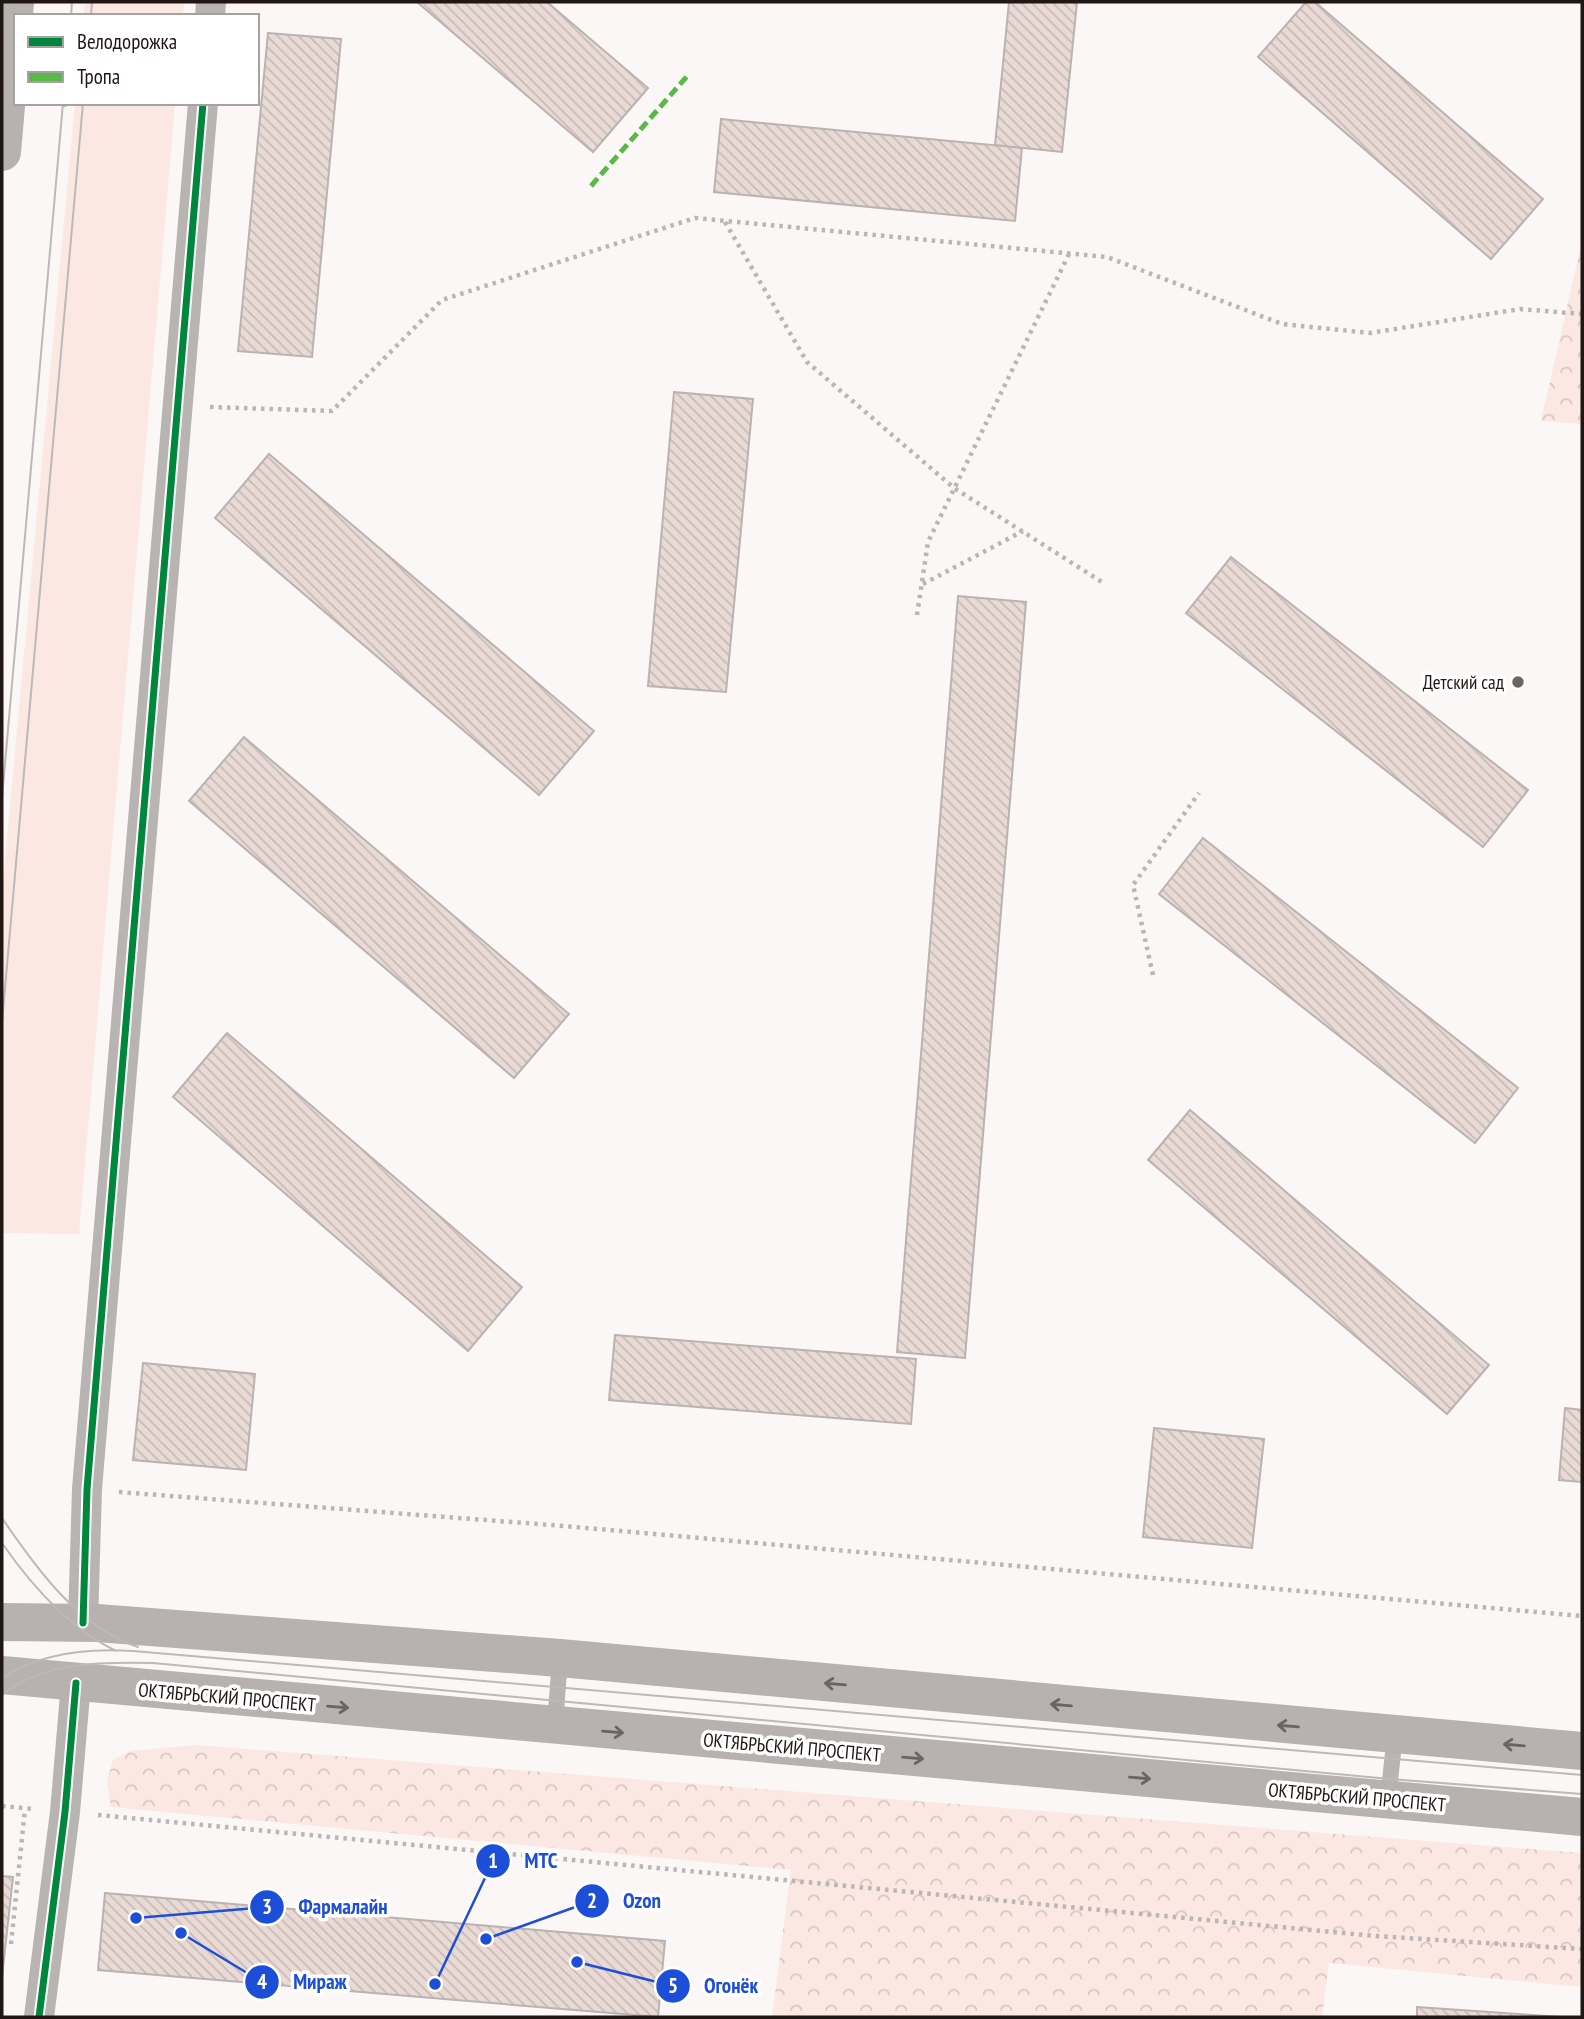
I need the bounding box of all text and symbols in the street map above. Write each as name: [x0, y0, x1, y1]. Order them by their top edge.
legend: [14, 14, 259, 105]
text: Велодорожка: [77, 28, 177, 55]
text: Тропа: [77, 63, 120, 90]
place label: Детский сад: [1423, 670, 1505, 694]
marker: Детский сад: [1510, 674, 1526, 690]
street label: ОКТЯБРЬСКИЙ ПРОСПЕКТ: [137, 1677, 317, 1717]
one-way arrow: [824, 1677, 846, 1690]
one-way arrow: [1050, 1698, 1073, 1711]
one-way arrow: [326, 1701, 349, 1714]
one-way arrow: [1277, 1719, 1299, 1732]
one-way arrow: [601, 1726, 624, 1739]
street label: ОКТЯБРЬСКИЙ ПРОСПЕКТ: [702, 1727, 882, 1767]
one-way arrow: [1503, 1738, 1526, 1751]
one-way arrow: [901, 1752, 924, 1765]
one-way arrow: [1128, 1772, 1151, 1785]
street label: ОКТЯБРЬСКИЙ ПРОСПЕКТ: [1267, 1777, 1447, 1817]
callout: МТС: [475, 1840, 571, 1882]
text: 1: [488, 1847, 498, 1874]
text: МТС: [525, 1847, 558, 1874]
callout: Ozon: [574, 1880, 675, 1922]
callout: Фармалайн: [250, 1886, 402, 1928]
text: 2: [587, 1887, 597, 1914]
text: Ozon: [623, 1887, 661, 1914]
text: 3: [262, 1893, 272, 1920]
text: Фармалайн: [299, 1893, 388, 1920]
callout: Мираж: [244, 1961, 361, 2003]
callout: Огонёк: [655, 1965, 772, 2007]
text: 4: [257, 1968, 267, 1995]
text: Мираж: [293, 1968, 348, 1995]
text: 5: [668, 1972, 678, 1999]
text: Огонёк: [704, 1972, 759, 1999]

